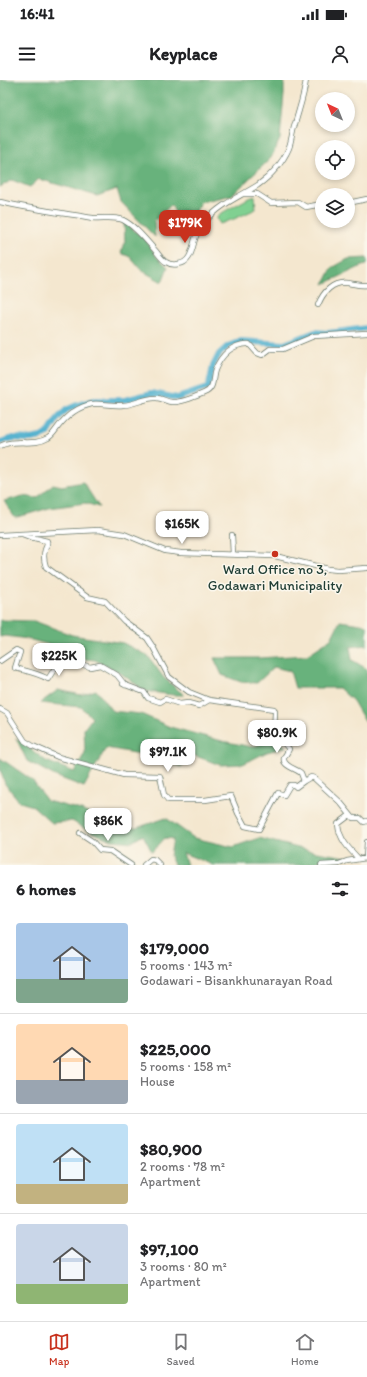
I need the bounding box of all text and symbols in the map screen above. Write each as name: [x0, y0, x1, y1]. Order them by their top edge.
text: 16:41: [20, 5, 55, 23]
icon: menu: [16, 43, 38, 65]
text: Keyplace: [149, 43, 218, 65]
icon: person: [329, 43, 351, 65]
north arrow: [315, 92, 355, 132]
map controls: [315, 92, 355, 228]
button: locate: [315, 140, 355, 180]
button: layers: [315, 188, 355, 228]
pin: $179K: [157, 210, 213, 244]
text: $179K: [168, 215, 202, 230]
pin: $165K: [154, 511, 210, 545]
text: $165K: [165, 516, 199, 531]
marker: Ward Office no 3, Godawari Municipality: [270, 549, 280, 559]
place label: Ward Office no 3, Godawari Municipality: [208, 561, 343, 594]
pin: $225K: [31, 643, 87, 677]
text: $225K: [41, 648, 77, 663]
pin: $80.9K: [244, 720, 310, 754]
text: $80.9K: [257, 725, 297, 740]
pin: $97.1K: [135, 739, 201, 773]
text: $97.1K: [149, 744, 187, 759]
pin: $86K: [84, 808, 132, 842]
text: $86K: [94, 813, 122, 828]
icon: filters: [329, 878, 351, 900]
text: 6 homes: [16, 879, 76, 899]
text: $179,000: [140, 938, 209, 958]
icon: home: [48, 939, 96, 987]
text: 5 rooms · 143 m²: [140, 958, 232, 973]
text: Godawari - Bisankhunarayan Road: [140, 973, 333, 988]
text: $225,000: [140, 1039, 211, 1059]
icon: home: [48, 1040, 96, 1088]
text: 5 rooms · 158 m²: [140, 1059, 231, 1074]
text: House: [140, 1074, 175, 1089]
text: $80,900: [140, 1139, 202, 1159]
icon: home: [48, 1140, 96, 1188]
text: 2 rooms · 78 m²: [140, 1159, 225, 1174]
text: Apartment: [140, 1174, 201, 1189]
text: $97,100: [140, 1239, 199, 1259]
icon: home: [48, 1240, 96, 1288]
text: 3 rooms · 80 m²: [140, 1259, 227, 1274]
text: Apartment: [140, 1274, 201, 1289]
tab: Map: [48, 1331, 70, 1368]
tab: Saved: [167, 1331, 195, 1368]
tab: Home: [291, 1331, 319, 1368]

